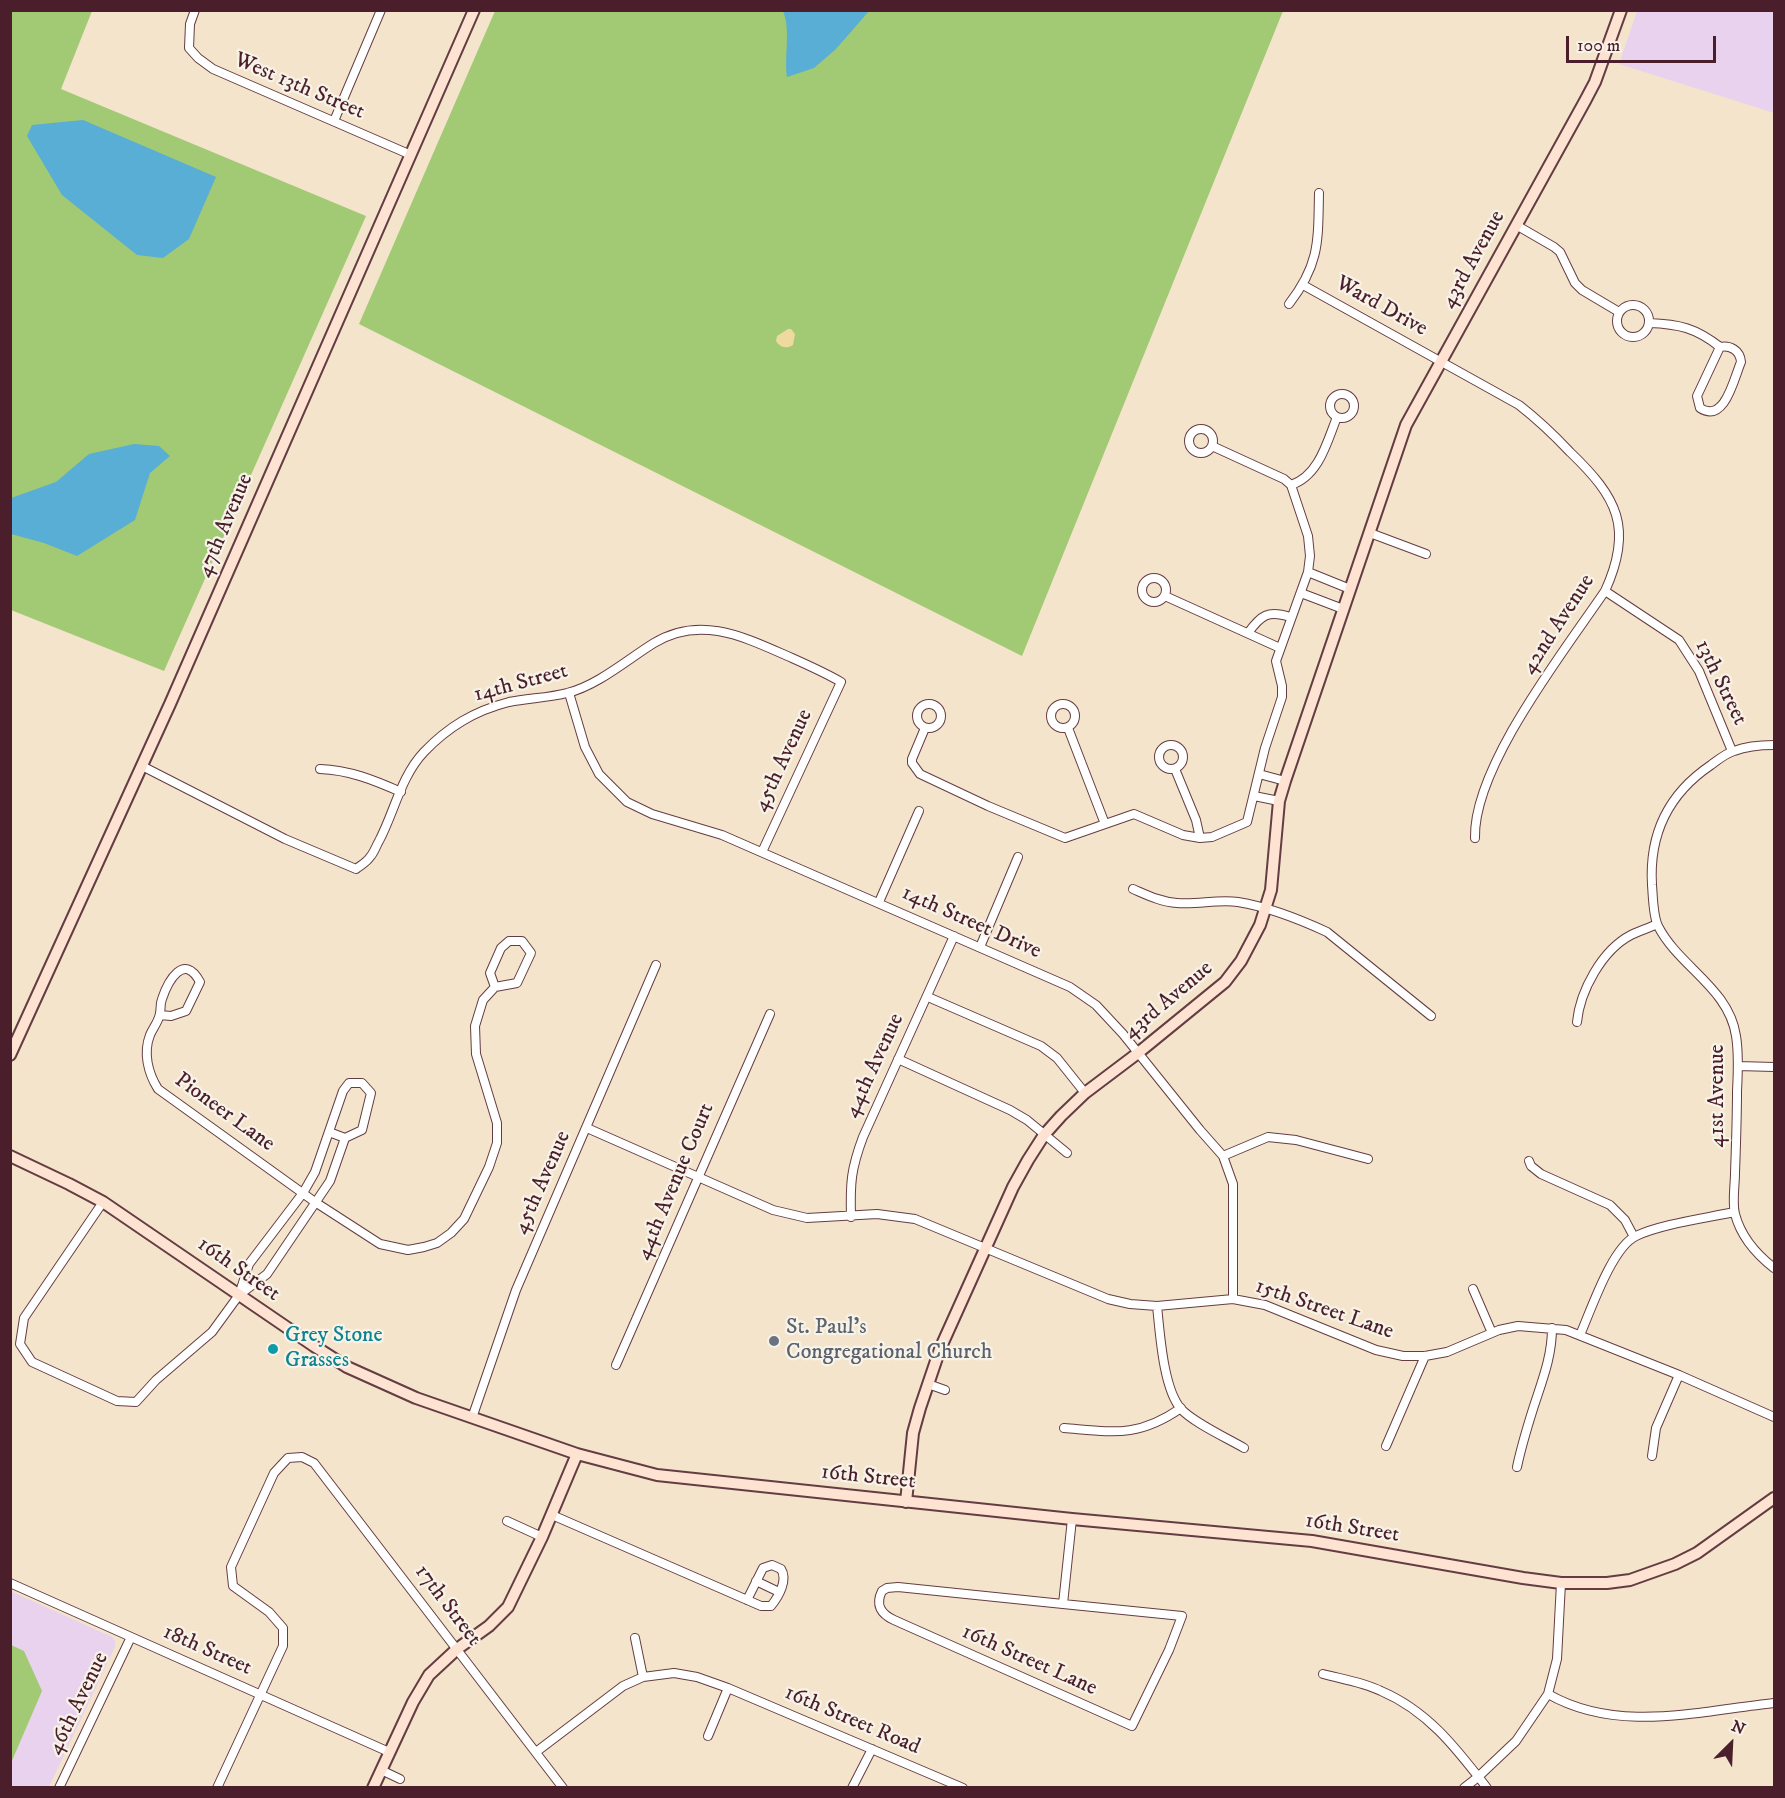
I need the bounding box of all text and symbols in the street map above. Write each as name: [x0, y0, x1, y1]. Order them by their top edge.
scale bar: [1569, 24, 1719, 62]
text: 100 m: [1577, 35, 1620, 57]
street label: West 13th Street: [230, 48, 368, 126]
street label: 43rd Avenue: [1436, 206, 1512, 314]
street label: Ward Drive: [1330, 271, 1432, 343]
street label: 47th Avenue: [192, 470, 260, 582]
street label: 42nd Avenue: [1517, 570, 1601, 680]
street label: 13th Street: [1688, 636, 1752, 730]
street label: 14th Street: [471, 659, 571, 709]
street label: 45th Avenue: [749, 705, 819, 817]
street label: 14th Street Drive: [897, 880, 1045, 966]
street label: 43rd Avenue: [1119, 956, 1219, 1046]
street label: 44th Avenue: [839, 1010, 911, 1122]
street label: 41st Avenue: [1705, 1044, 1731, 1148]
street label: Pioneer Lane: [169, 1068, 279, 1158]
street label: 44th Avenue Court: [631, 1100, 721, 1264]
street label: 45th Avenue: [509, 1127, 577, 1239]
street label: 16th Street: [192, 1232, 284, 1308]
street label: 15th Street Lane: [1251, 1274, 1397, 1346]
place label: St. Paul's Congregational Church: [786, 1315, 992, 1366]
place label: Grey Stone Grasses: [285, 1323, 383, 1374]
marker: St. Paul's Congregational Church: [767, 1334, 781, 1348]
marker: Grey Stone Grasses: [266, 1342, 280, 1356]
street label: 16th Street: [819, 1460, 917, 1496]
street label: 16th Street: [1303, 1509, 1401, 1549]
street label: 17th Street: [408, 1560, 486, 1652]
street label: 16th Street Lane: [957, 1619, 1101, 1703]
street label: 18th Street: [159, 1620, 255, 1682]
street label: 46th Avenue: [43, 1648, 115, 1760]
street label: 16th Street Road: [780, 1681, 924, 1761]
north arrow: [1701, 1714, 1761, 1774]
text: N: [1728, 1716, 1748, 1739]

